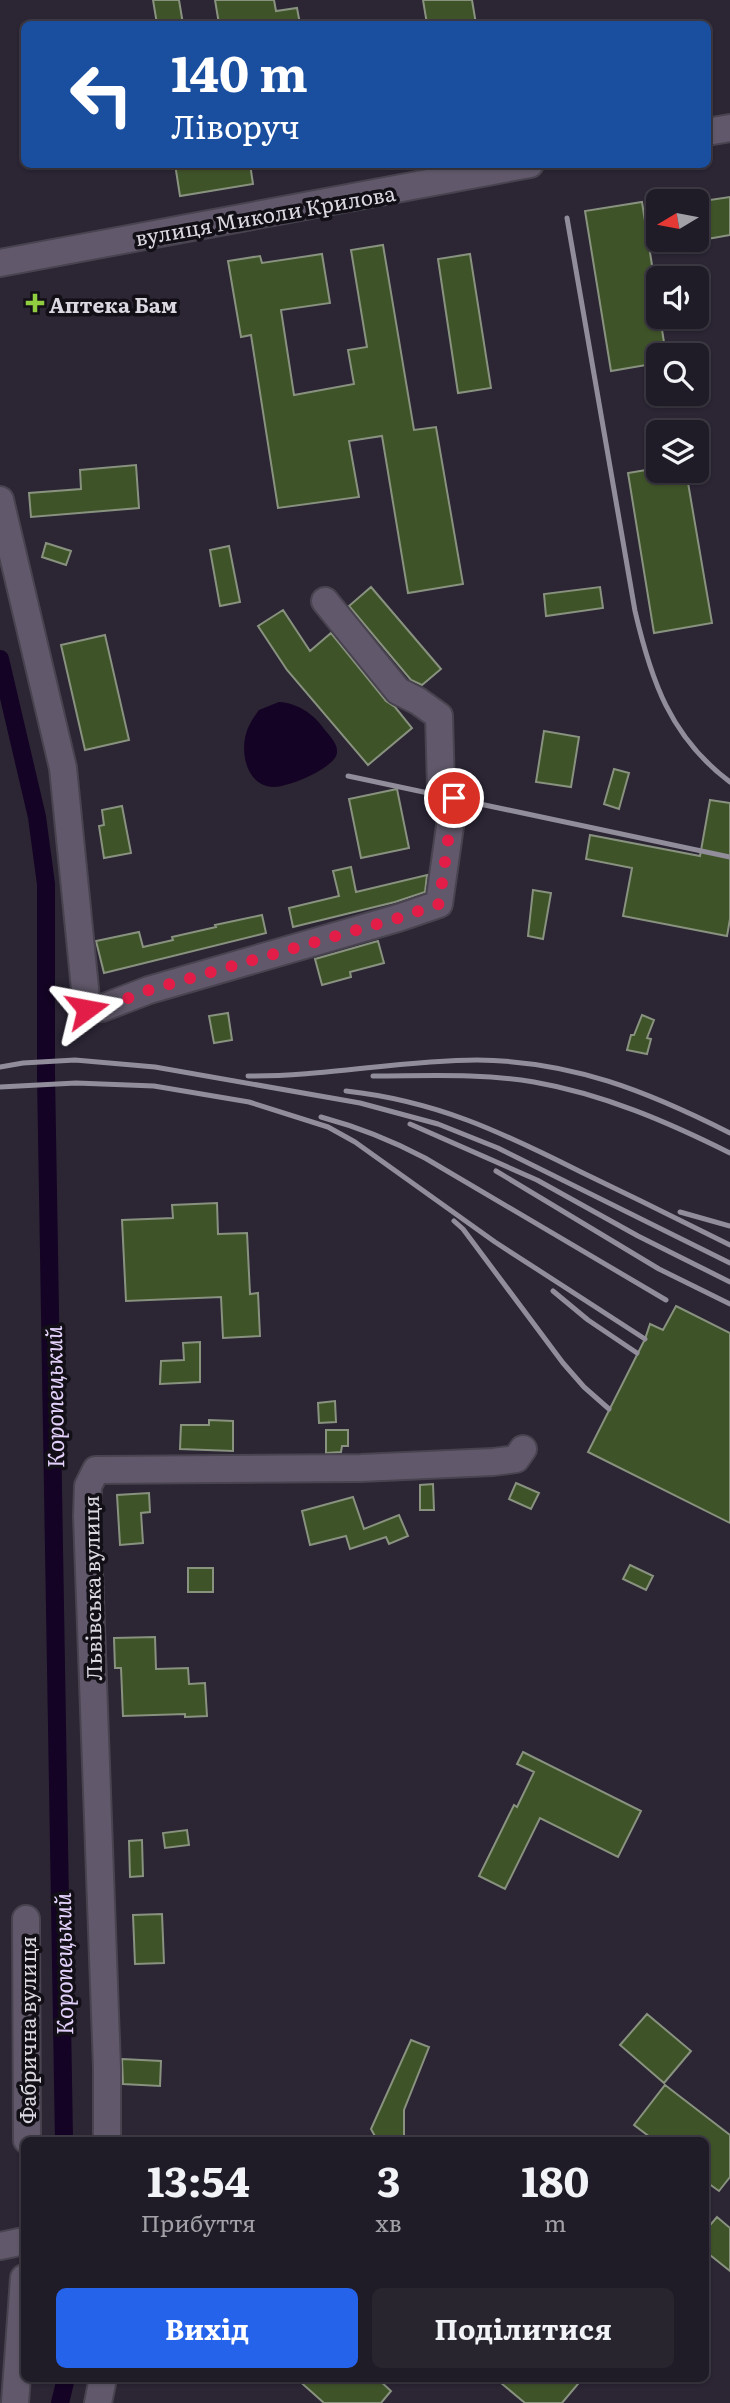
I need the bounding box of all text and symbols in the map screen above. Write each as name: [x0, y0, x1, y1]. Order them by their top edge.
text: 140 m: [171, 34, 308, 107]
icon: left: [56, 49, 147, 140]
text: Ліворуч: [171, 101, 300, 149]
street label: вулиця Миколи Крилова: [132, 176, 398, 252]
north arrow: [646, 189, 709, 252]
map controls: [646, 189, 709, 483]
button: sound: [646, 266, 709, 329]
place label: Аптека Бам: [49, 288, 177, 319]
marker: Аптека Бам: [27, 295, 43, 311]
button: search: [646, 343, 709, 406]
button: layers: [646, 420, 709, 483]
pin: [424, 768, 484, 828]
icon: arrive: [435, 779, 473, 817]
position arrow: [50, 972, 124, 1046]
water label: Коропецький: [35, 1325, 71, 1469]
street label: Львівська вулиця: [74, 1495, 108, 1681]
water label: Коропецький: [44, 1892, 80, 2036]
street label: Фабрична вулиця: [11, 1936, 42, 2124]
text: 13:54: [147, 2148, 250, 2210]
text: 3: [377, 2148, 400, 2210]
text: 180: [521, 2148, 589, 2210]
text: Прибуття: [141, 2205, 256, 2239]
text: хв: [376, 2205, 402, 2239]
text: m: [544, 2205, 566, 2239]
button: Вихід: [56, 2288, 358, 2368]
button: Поділитися: [372, 2288, 674, 2368]

